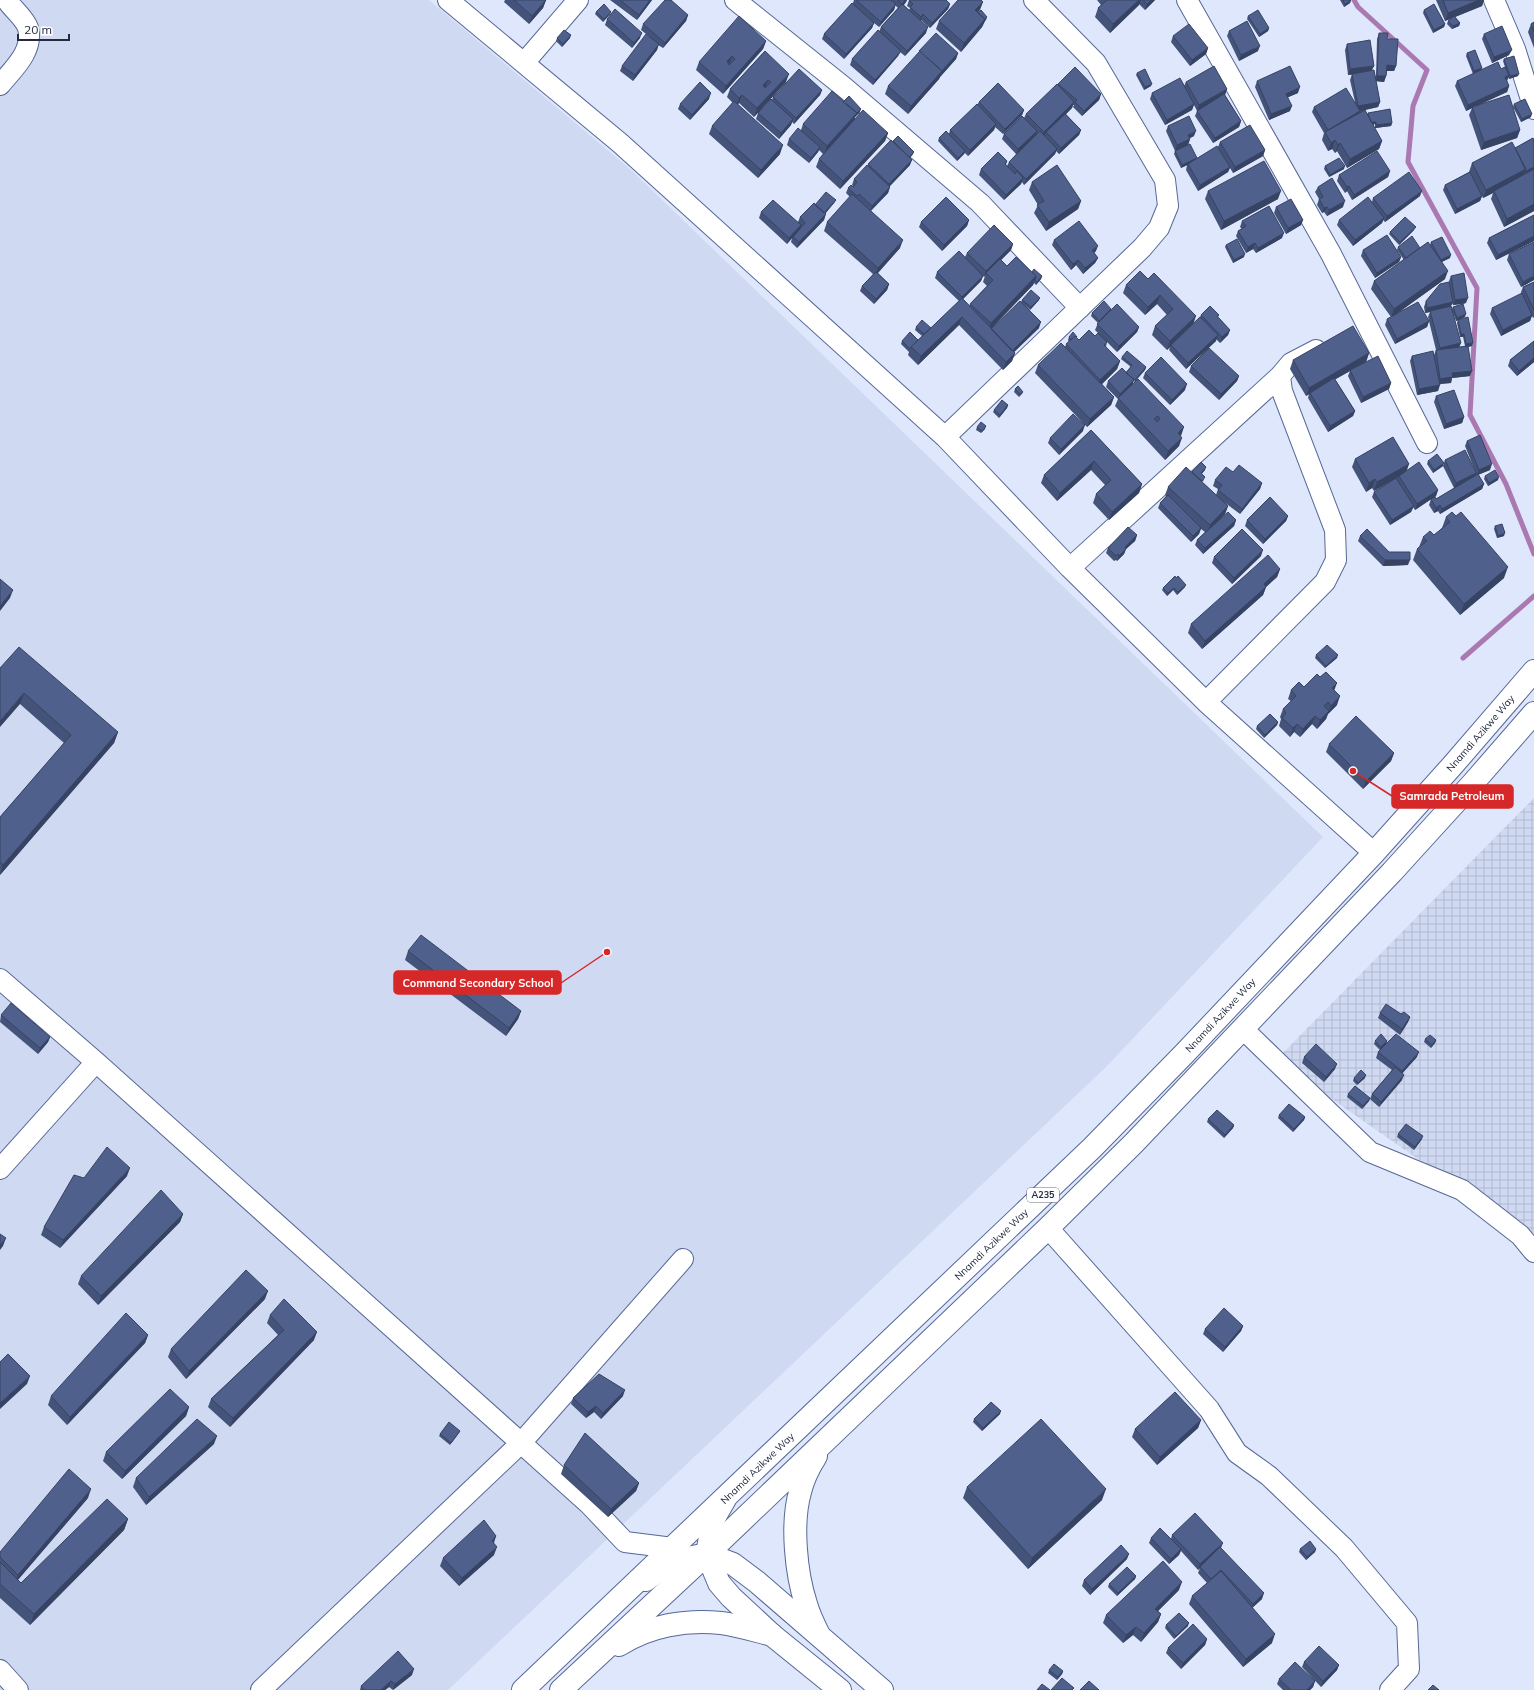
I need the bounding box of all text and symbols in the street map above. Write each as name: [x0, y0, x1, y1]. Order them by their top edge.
scale bar: [18, 16, 69, 42]
text: 20 m: [24, 22, 52, 37]
street label: Nnamdi Azikwe Way: [1443, 692, 1518, 774]
callout: Samrada Petroleum: [1392, 785, 1513, 808]
text: Samrada Petroleum: [1400, 789, 1505, 803]
callout: Command Secondary School: [394, 971, 561, 994]
street label: Nnamdi Azikwe Way: [1182, 975, 1259, 1055]
text: Command Secondary School: [403, 976, 554, 990]
road number: A235: [1027, 1188, 1059, 1202]
street label: Nnamdi Azikwe Way: [952, 1205, 1031, 1283]
street label: Nnamdi Azikwe Way: [718, 1429, 797, 1507]

